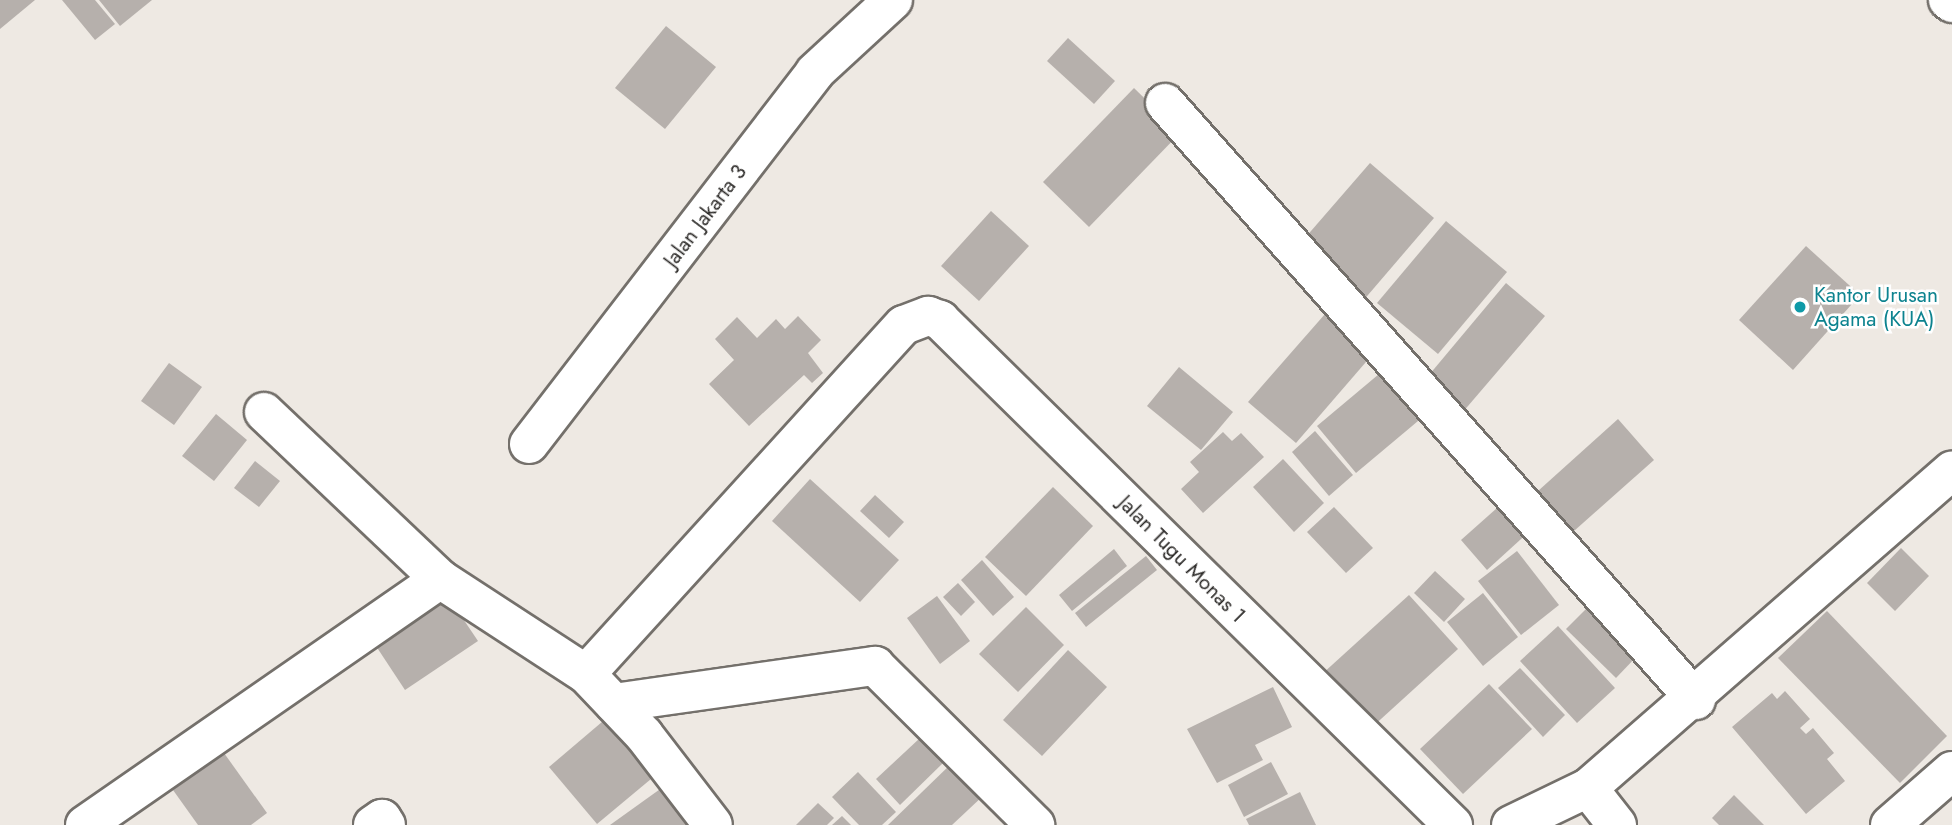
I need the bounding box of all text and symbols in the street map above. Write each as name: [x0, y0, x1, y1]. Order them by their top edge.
street label: Jalan Jakarta 3: [658, 160, 752, 272]
place label: Kantor Urusan Agama (KUA): [1814, 282, 1938, 332]
marker: Kantor Urusan Agama (KUA): [1792, 299, 1808, 315]
street label: Jalan Tugu Monas 1: [1113, 490, 1251, 628]

